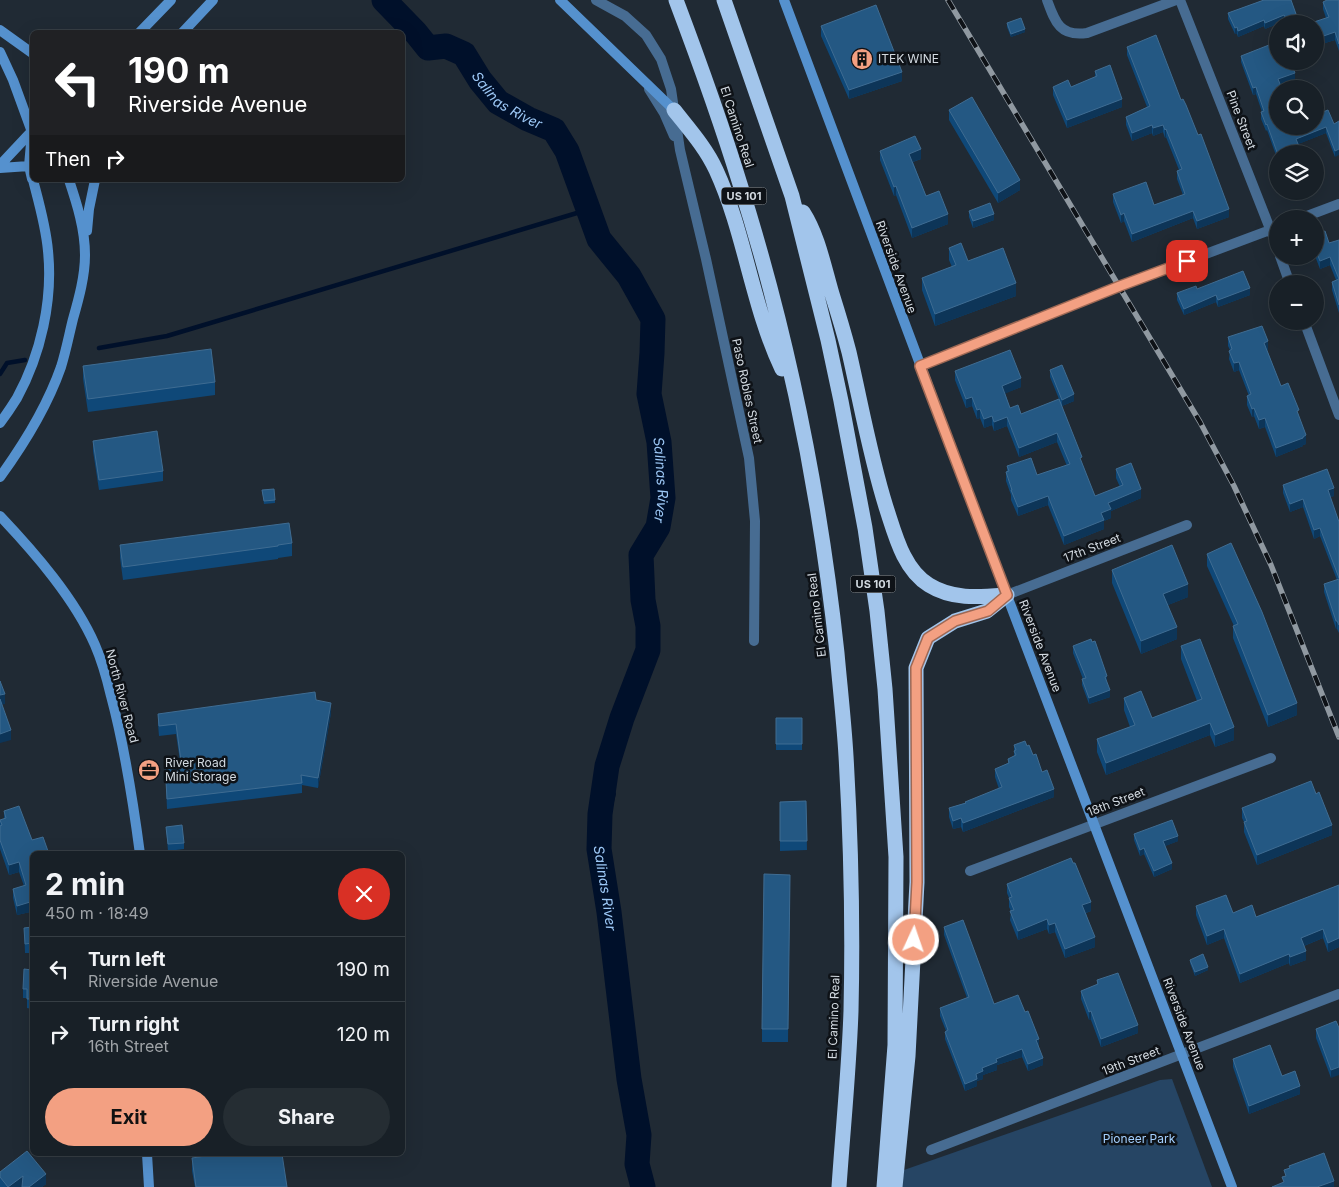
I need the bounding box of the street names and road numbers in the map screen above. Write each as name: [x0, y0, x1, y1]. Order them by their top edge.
street label: El Camino Real: [717, 84, 758, 169]
street label: Pine Street: [1223, 88, 1260, 151]
road number: US 101: [722, 188, 766, 205]
street label: Riverside Avenue: [873, 218, 920, 315]
street label: Paso Robles Street: [729, 337, 766, 445]
street label: 17th Street: [1061, 530, 1123, 565]
street label: El Camino Real: [804, 572, 829, 658]
road number: US 101: [850, 576, 896, 592]
street label: Riverside Avenue: [1016, 597, 1065, 694]
street label: North River Road: [103, 647, 142, 744]
street label: 18th Street: [1085, 784, 1147, 819]
street label: El Camino Real: [825, 975, 842, 1059]
street label: Riverside Avenue: [1160, 975, 1209, 1072]
street label: 19th Street: [1100, 1043, 1162, 1078]

